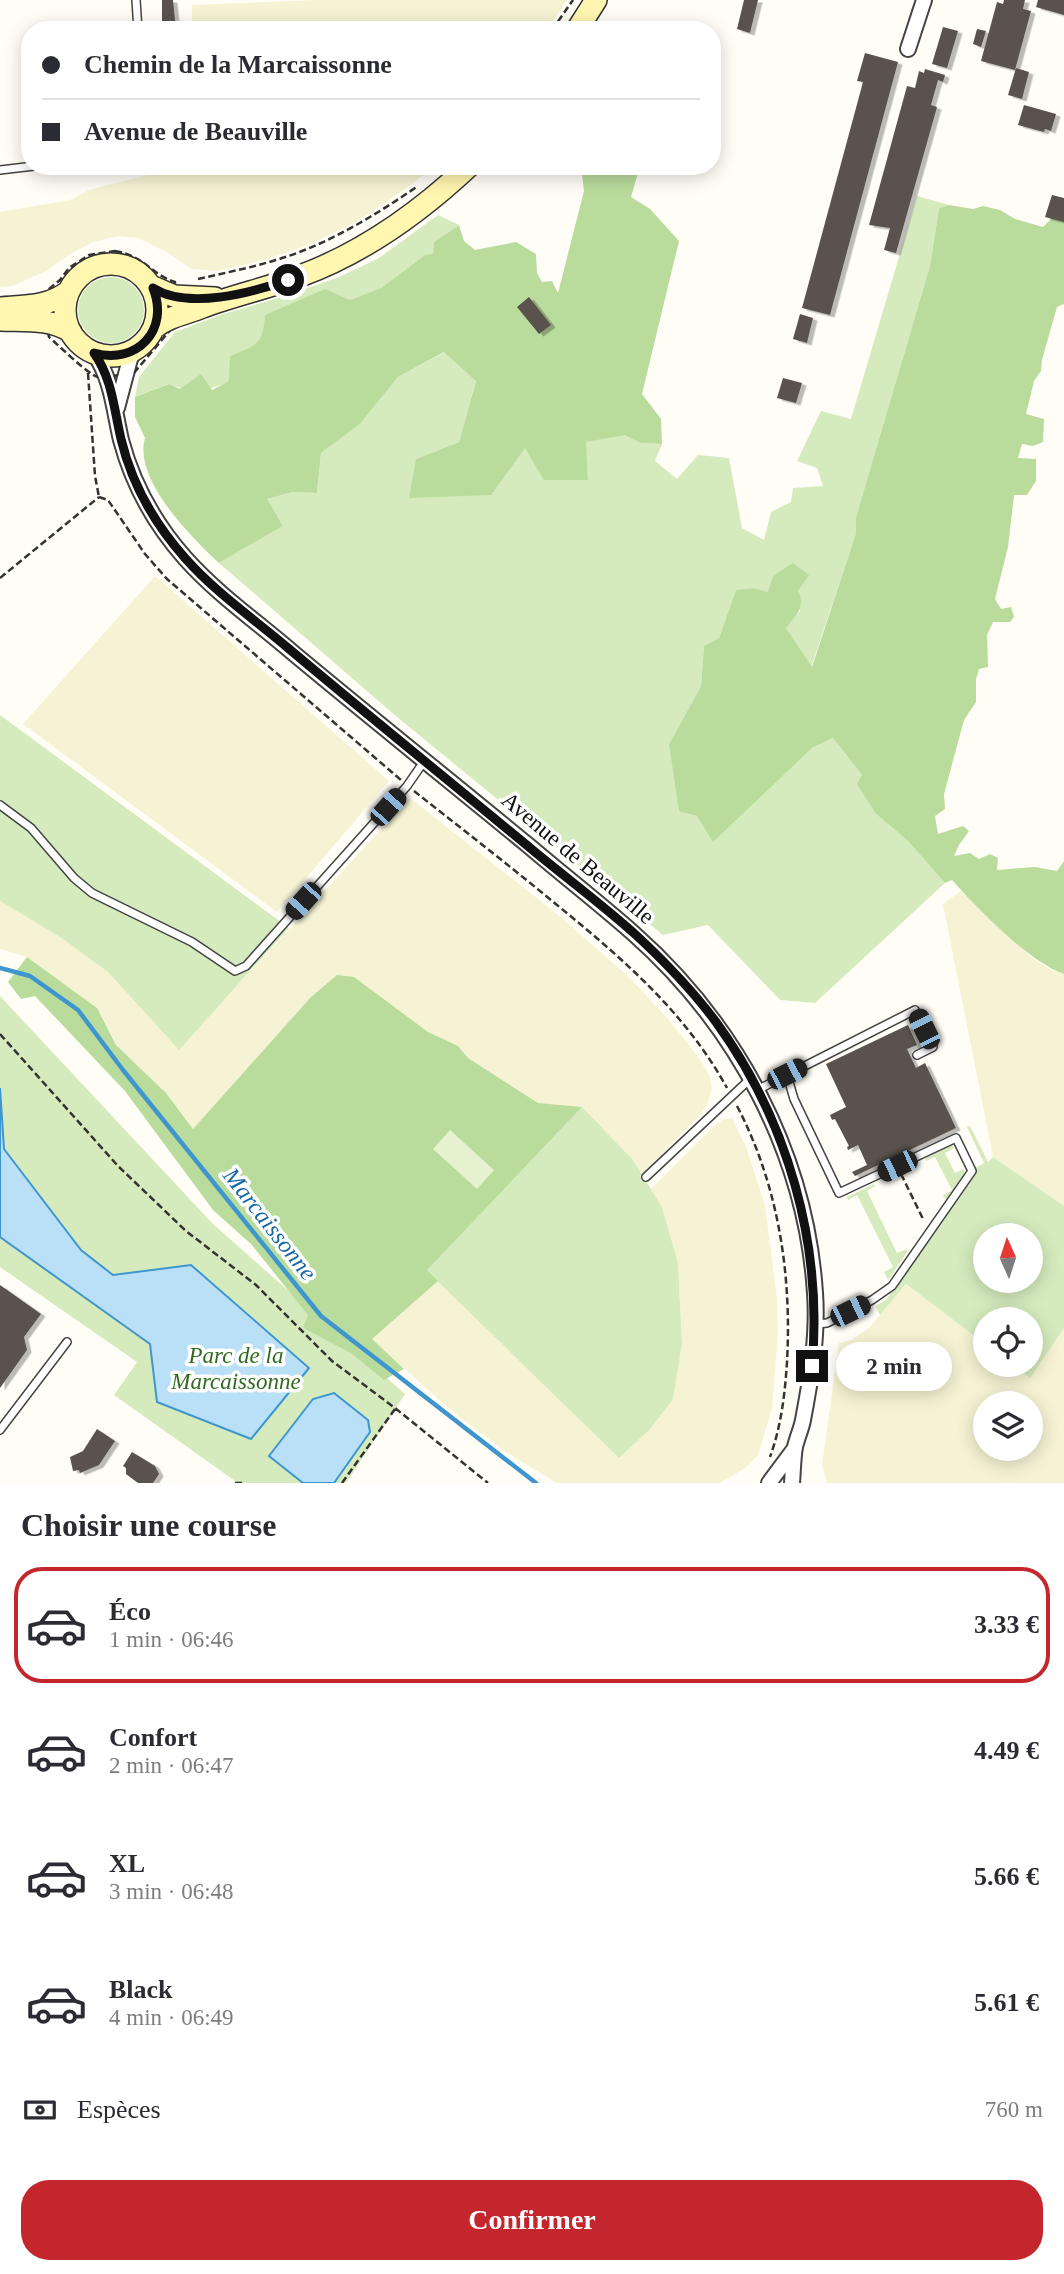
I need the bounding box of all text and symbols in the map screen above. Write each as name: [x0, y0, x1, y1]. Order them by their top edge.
text: Chemin de la Marcaissonne: [84, 50, 392, 79]
text: Avenue de Beauville: [84, 117, 307, 146]
route start: [272, 264, 304, 296]
car: [367, 784, 410, 830]
street label: Avenue de Beauville: [497, 787, 659, 929]
car: [282, 878, 325, 924]
car: [906, 1006, 943, 1052]
car: [764, 1055, 811, 1093]
car: [874, 1147, 921, 1185]
water label: Marcaissonne: [218, 1162, 322, 1286]
north arrow: [973, 1223, 1043, 1293]
map controls: [973, 1223, 1043, 1461]
car: [827, 1292, 874, 1330]
button: locate: [973, 1307, 1043, 1377]
callout: 2 min: [836, 1342, 952, 1390]
park label: Parc de la Marcaissonne: [170, 1343, 301, 1394]
route end: [796, 1350, 828, 1382]
text: 2 min: [866, 1354, 922, 1379]
button: layers: [973, 1391, 1043, 1461]
text: Choisir une course: [21, 1507, 276, 1543]
icon: car: [25, 1594, 88, 1657]
text: Éco: [109, 1597, 151, 1626]
text: 3.33 €: [974, 1610, 1039, 1639]
text: 1 min · 06:46: [109, 1627, 234, 1652]
icon: car: [25, 1720, 88, 1783]
text: Confort: [109, 1723, 197, 1752]
text: 4.49 €: [974, 1736, 1039, 1765]
text: 2 min · 06:47: [109, 1753, 234, 1778]
icon: car: [25, 1846, 88, 1909]
text: XL: [109, 1849, 145, 1878]
text: 5.66 €: [974, 1862, 1039, 1891]
text: 3 min · 06:48: [109, 1879, 234, 1904]
icon: car: [25, 1972, 88, 2035]
text: Black: [109, 1975, 173, 2004]
text: 5.61 €: [974, 1988, 1039, 2017]
text: 4 min · 06:49: [109, 2005, 234, 2030]
icon: cash: [21, 2091, 59, 2129]
text: Espèces: [77, 2095, 161, 2124]
text: 760 m: [985, 2097, 1043, 2122]
button: Confirmer: [21, 2180, 1043, 2260]

